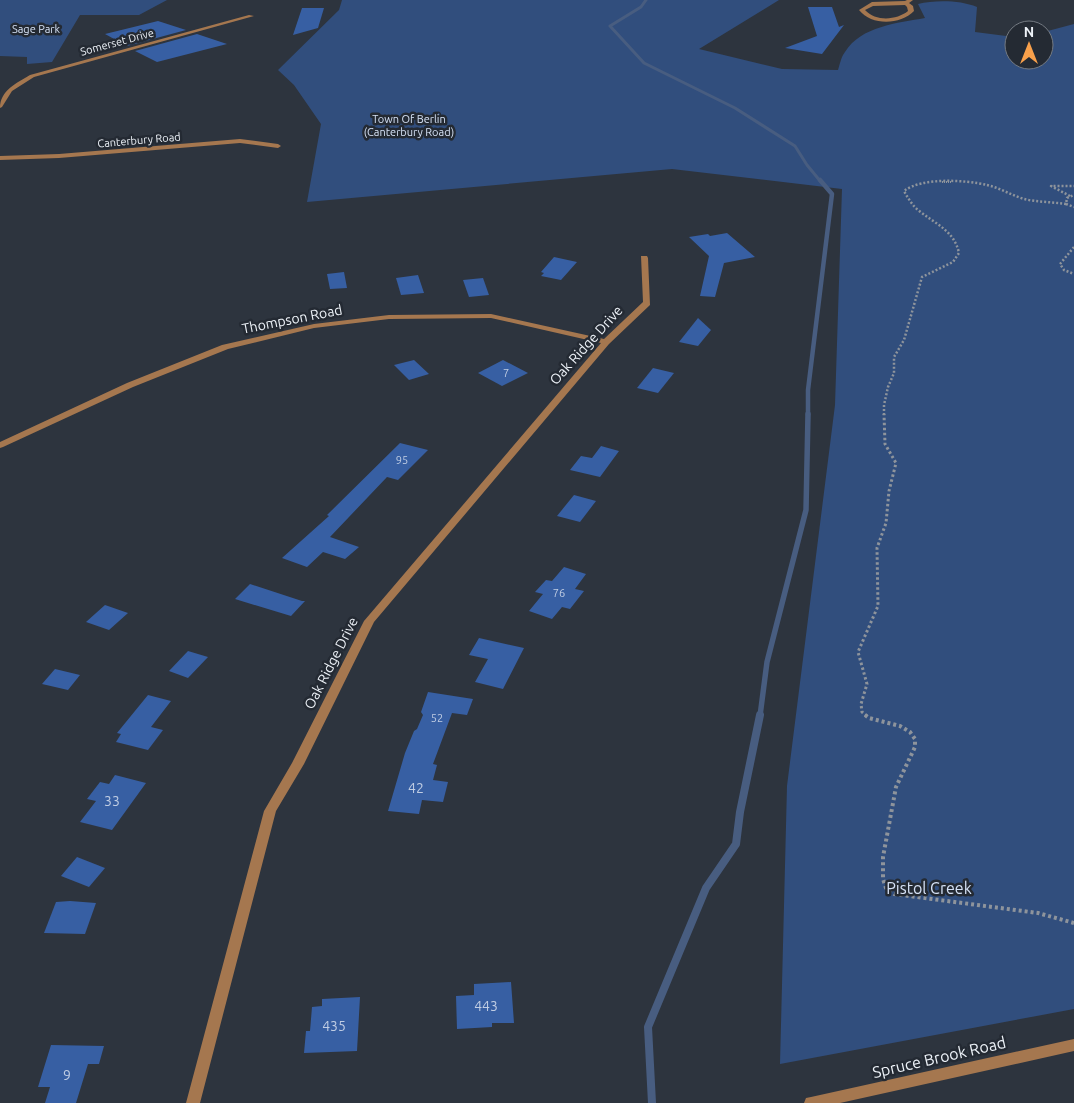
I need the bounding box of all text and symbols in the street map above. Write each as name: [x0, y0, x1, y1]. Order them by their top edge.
north arrow: [1004, 20, 1054, 70]
park label: Sage Park: [12, 23, 61, 35]
text: N: [1024, 24, 1034, 40]
street label: Somerset Drive: [79, 26, 155, 58]
park label: Town Of Berlin (Canterbury Road): [364, 113, 454, 139]
street label: Canterbury Road: [97, 130, 181, 150]
street label: Thompson Road: [240, 301, 344, 337]
street label: Oak Ridge Drive: [546, 302, 626, 388]
house number: 7: [503, 367, 509, 379]
house number: 95: [396, 454, 408, 466]
house number: 76: [553, 587, 565, 599]
street label: Oak Ridge Drive: [301, 614, 361, 712]
house number: 52: [431, 712, 443, 724]
house number: 42: [408, 780, 424, 796]
house number: 33: [104, 793, 120, 809]
park label: Pistol Creek: [886, 879, 972, 897]
house number: 443: [474, 998, 498, 1014]
house number: 435: [322, 1018, 346, 1034]
street label: Spruce Brook Road: [871, 1033, 1007, 1081]
house number: 9: [63, 1067, 71, 1083]

